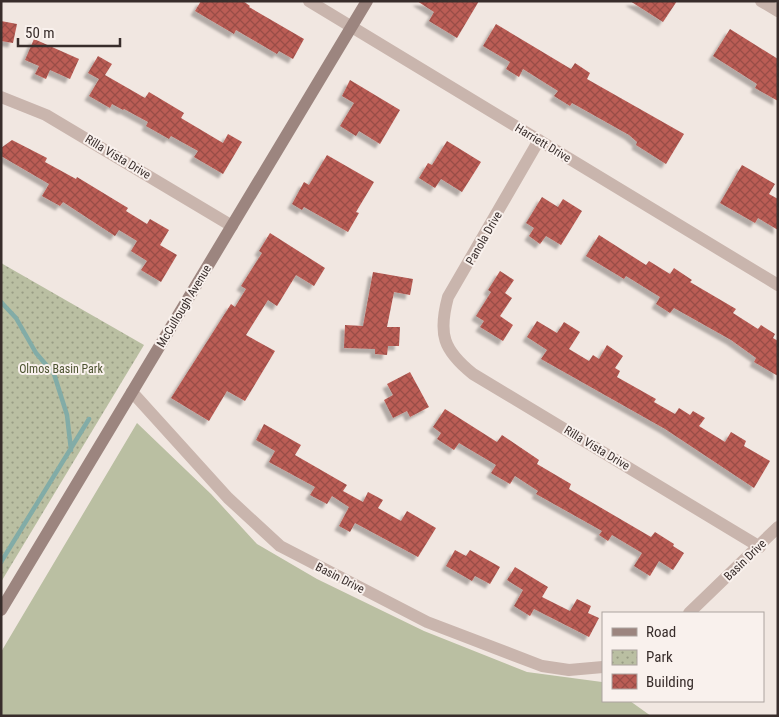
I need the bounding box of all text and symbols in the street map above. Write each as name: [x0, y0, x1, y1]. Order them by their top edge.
scale bar: [18, 15, 120, 47]
text: 50 m: [25, 24, 55, 42]
street label: Harriett Drive: [513, 121, 574, 165]
street label: Rilla Vista Drive: [83, 132, 154, 182]
street label: Panola Drive: [463, 208, 505, 267]
street label: McCullough Avenue: [154, 262, 214, 350]
park label: Olmos Basin Park: [19, 362, 103, 376]
street label: Rilla Vista Drive: [562, 423, 633, 473]
street label: Basin Drive: [721, 536, 769, 583]
street label: Basin Drive: [313, 560, 367, 596]
legend: [602, 612, 764, 702]
text: Road: [646, 623, 676, 641]
text: Park: [646, 648, 673, 666]
text: Building: [646, 673, 694, 691]

